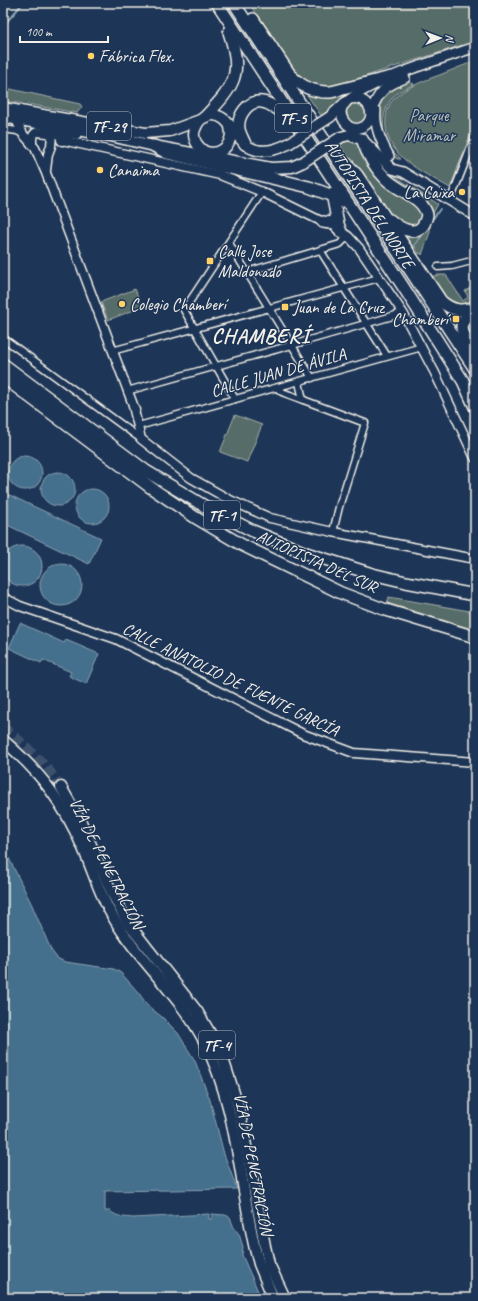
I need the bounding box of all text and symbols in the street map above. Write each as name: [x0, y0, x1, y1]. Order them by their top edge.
scale bar: [20, 18, 108, 44]
north arrow: [420, 18, 460, 58]
text: 100 m: [26, 24, 53, 40]
text: N: [443, 34, 457, 44]
place label: Fábrica Flex.: [99, 46, 174, 67]
marker: Fábrica Flex.: [86, 51, 96, 61]
road number: TF-5: [275, 104, 311, 132]
park label: Parque Miramar: [403, 105, 457, 146]
road number: TF-29: [87, 112, 131, 140]
street label: AUTOPISTA DEL NORTE: [320, 136, 420, 275]
place label: Canaima: [108, 160, 161, 181]
marker: Canaima: [95, 165, 105, 175]
place label: La Caixa: [404, 182, 456, 203]
marker: La Caixa: [457, 187, 467, 197]
place label: Calle Jose Maldonado: [218, 241, 282, 282]
marker: Calle Jose Maldonado: [205, 256, 215, 266]
place label: Colegio Chamberí: [130, 294, 230, 315]
place label: Juan de La Cruz: [292, 297, 385, 318]
marker: Colegio Chamberí: [117, 299, 127, 309]
marker: Juan de La Cruz: [280, 302, 290, 312]
place label: Chamberí: [392, 309, 452, 330]
marker: Chamberí: [451, 314, 461, 324]
district label: CHAMBERÍ: [212, 323, 314, 349]
street label: CALLE JUAN DE ÁVILA: [208, 342, 348, 402]
road number: TF-1: [204, 501, 240, 529]
street label: AUTOPISTA DEL SUR: [253, 525, 382, 598]
street label: CALLE ANATOLIO DE FUENTE GARCÍA: [119, 617, 344, 742]
street label: VÍA DE PENETRACIÓN: [64, 794, 151, 935]
road number: TF-4: [199, 1031, 235, 1059]
street label: VÍA DE PENETRACIÓN: [229, 1091, 279, 1240]

